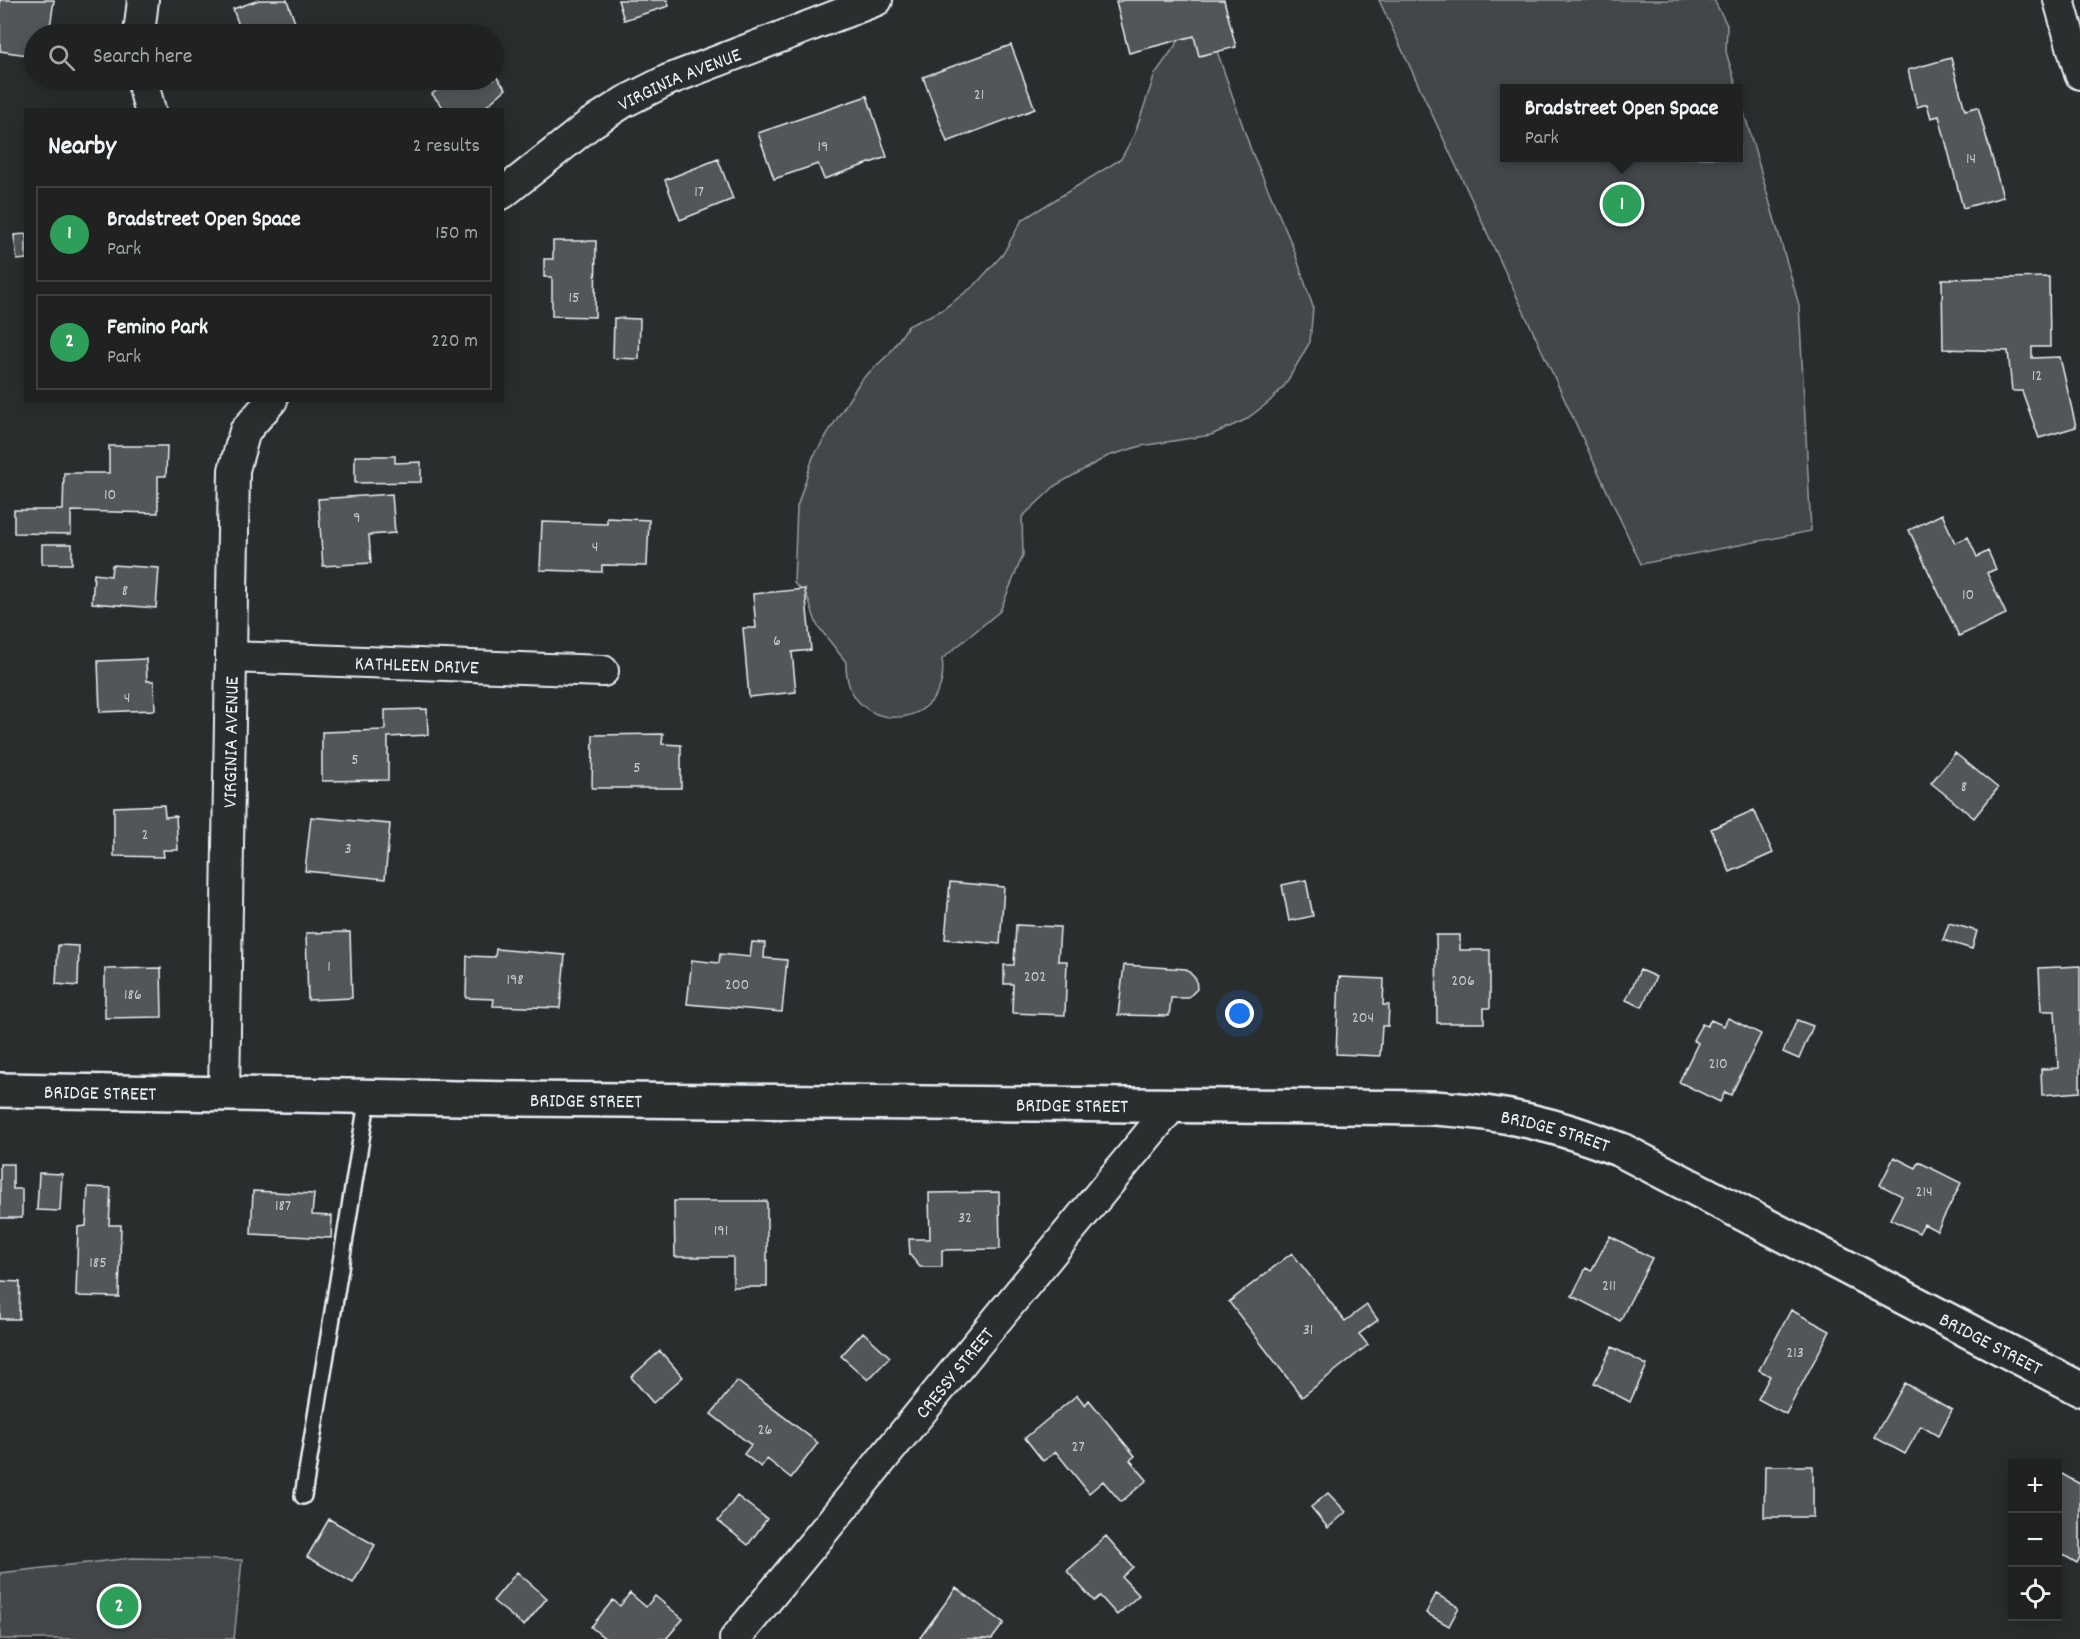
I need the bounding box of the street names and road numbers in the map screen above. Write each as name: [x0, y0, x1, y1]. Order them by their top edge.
street label: VIRGINIA AVENUE: [613, 42, 746, 119]
street label: KATHLEEN DRIVE: [354, 651, 479, 683]
street label: VIRGINIA AVENUE: [218, 676, 248, 808]
street label: BRIDGE STREET: [44, 1080, 156, 1110]
street label: BRIDGE STREET: [530, 1088, 642, 1117]
street label: BRIDGE STREET: [1016, 1093, 1128, 1122]
street label: BRIDGE STREET: [1498, 1105, 1613, 1161]
street label: BRIDGE STREET: [1933, 1307, 2046, 1384]
street label: CRESSY STREET: [910, 1322, 1002, 1426]

